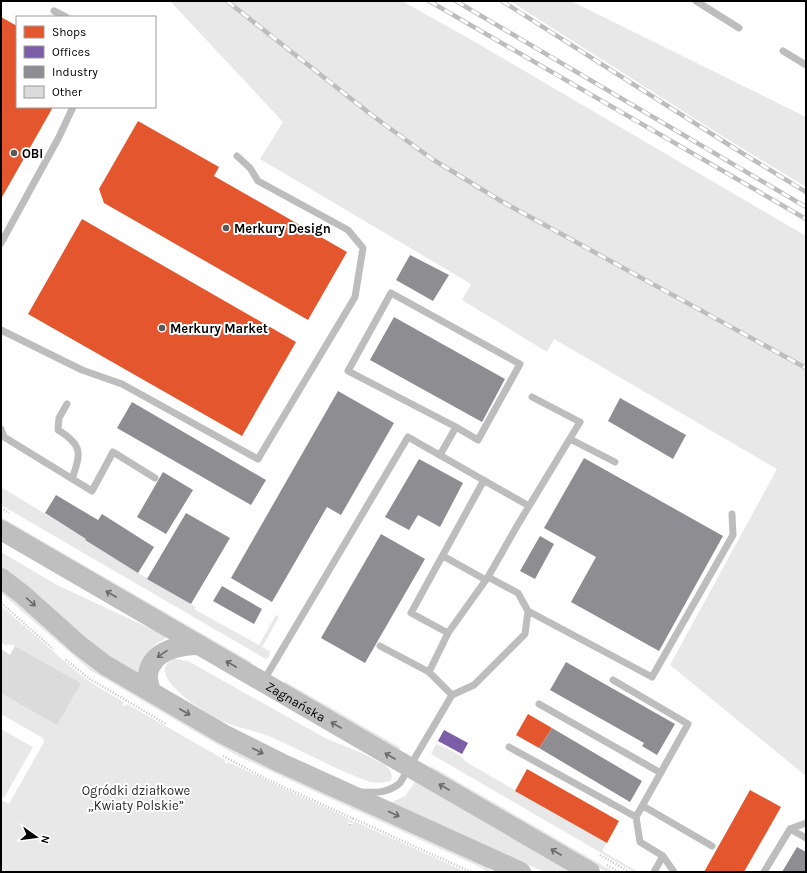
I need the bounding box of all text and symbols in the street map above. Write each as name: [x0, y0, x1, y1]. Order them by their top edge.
legend: [16, 16, 156, 108]
text: Shops: [52, 25, 86, 39]
text: Offices: [52, 45, 90, 59]
text: Industry: [52, 65, 98, 79]
text: Other: [52, 85, 83, 99]
place label: OBI: [22, 146, 43, 161]
marker: OBI: [9, 148, 19, 158]
place label: Merkury Design: [234, 221, 331, 236]
marker: Merkury Design: [221, 223, 231, 233]
place label: Merkury Market: [170, 321, 268, 336]
marker: Merkury Market: [157, 323, 167, 333]
one-way arrow: [105, 590, 117, 598]
one-way arrow: [26, 598, 37, 607]
one-way arrow: [157, 650, 168, 658]
one-way arrow: [225, 659, 237, 667]
street label: Zagnańska: [263, 678, 328, 725]
one-way arrow: [179, 708, 191, 716]
one-way arrow: [330, 720, 342, 728]
one-way arrow: [252, 748, 264, 756]
one-way arrow: [384, 752, 396, 760]
park label: Ogródki działkowe „Kwiaty Polskie”: [82, 783, 191, 813]
one-way arrow: [438, 783, 450, 791]
one-way arrow: [387, 811, 399, 818]
north arrow: [16, 817, 56, 857]
text: N: [38, 834, 52, 845]
one-way arrow: [550, 848, 562, 856]

